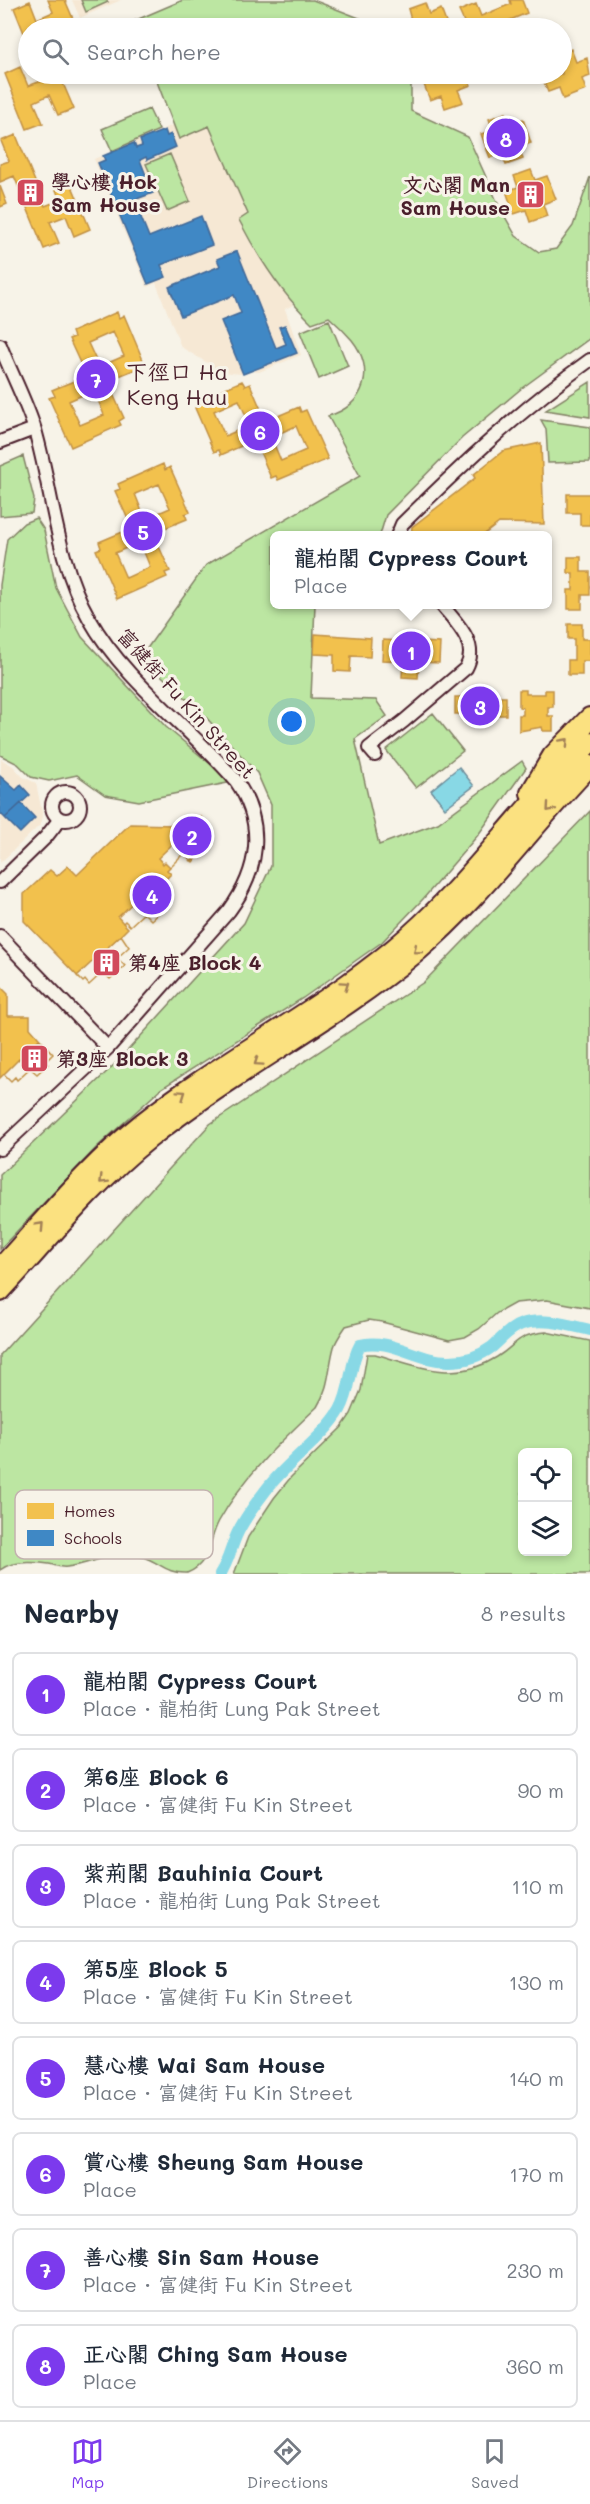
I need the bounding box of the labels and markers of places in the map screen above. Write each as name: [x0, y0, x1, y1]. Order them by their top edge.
pin: 8: [486, 116, 526, 160]
place label: 學心樓 Hok Sam House: [51, 168, 161, 217]
place label: 文心閣 Man Sam House: [400, 171, 510, 220]
building icon: 學心樓 Hok Sam House: [14, 177, 46, 209]
building icon: 文心閣 Man Sam House: [515, 179, 547, 211]
pin: 7: [76, 356, 116, 401]
pin: 6: [240, 408, 280, 454]
pin: 5: [124, 508, 162, 554]
pin: 1: [392, 628, 430, 674]
pin: 3: [460, 684, 500, 728]
pin: 2: [172, 814, 212, 858]
pin: 4: [132, 872, 172, 918]
building icon: 第4座 Block 4: [91, 946, 123, 978]
place label: 第4座 Block 4: [128, 949, 262, 975]
building icon: 第3座 Block 3: [19, 1042, 51, 1074]
place label: 第3座 Block 3: [56, 1045, 188, 1071]

